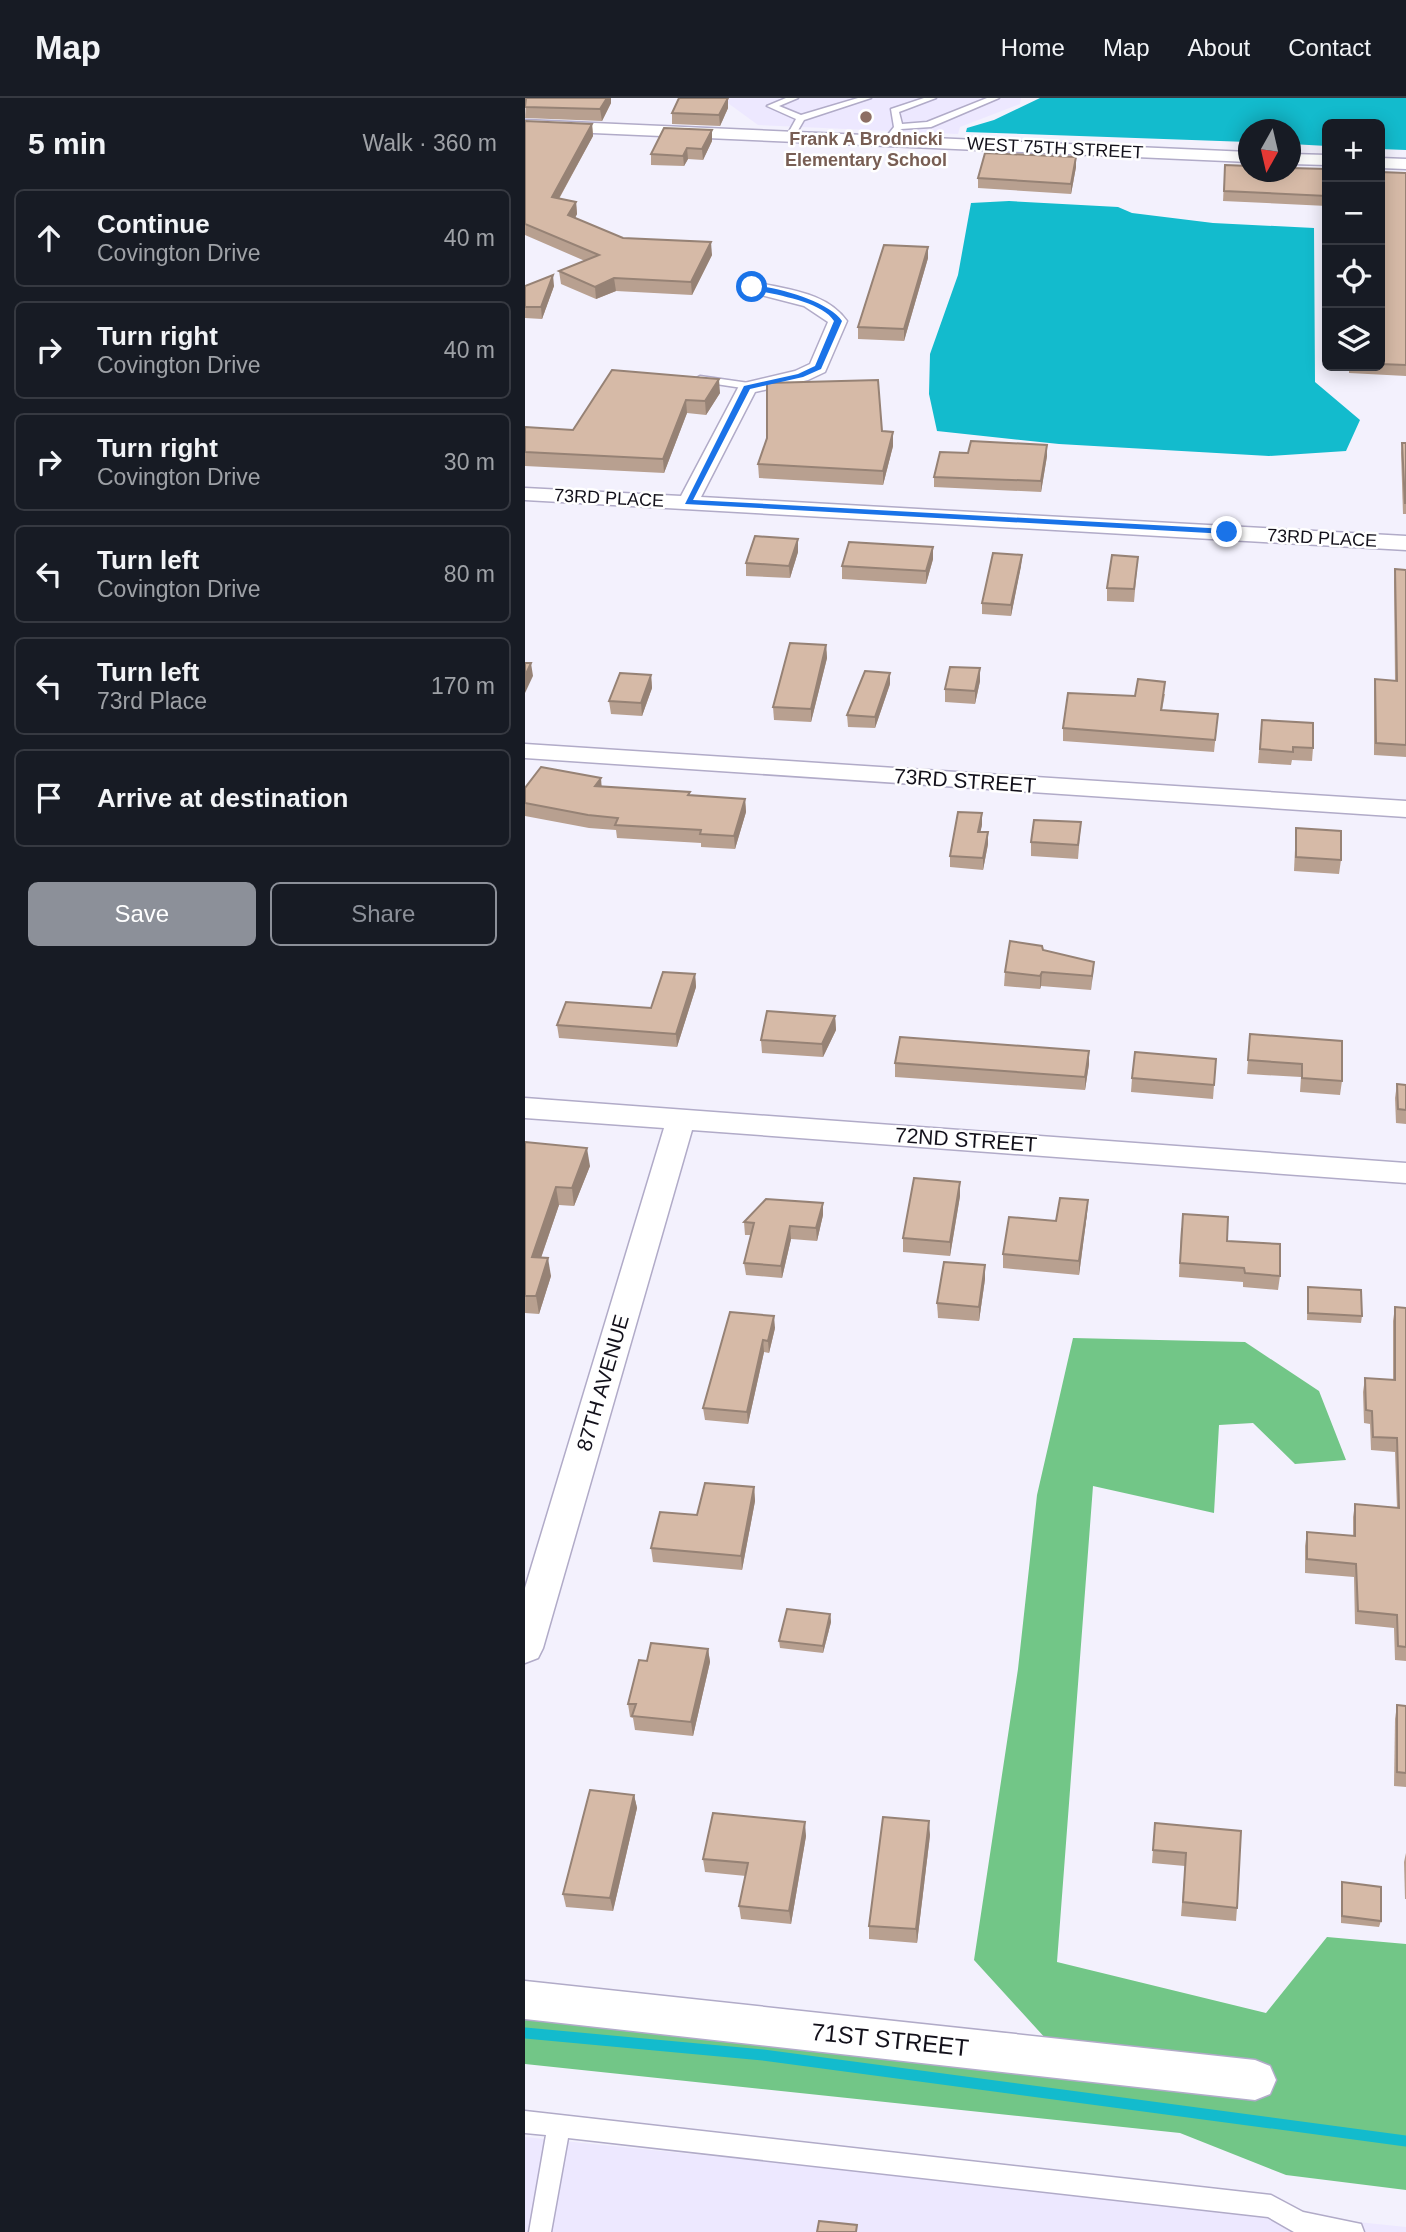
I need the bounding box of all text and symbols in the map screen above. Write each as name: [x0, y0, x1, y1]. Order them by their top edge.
text: Map: [35, 29, 101, 66]
text: Home: [1001, 34, 1065, 61]
text: Map: [1103, 34, 1150, 61]
text: About: [1188, 34, 1250, 61]
text: Contact: [1288, 34, 1371, 61]
marker: Frank A Brodnicki Elementary School: [858, 109, 874, 125]
north arrow: [1238, 119, 1301, 182]
map controls: [1322, 119, 1385, 371]
button: +: [1322, 119, 1385, 182]
text: 5 min: [28, 127, 106, 160]
place label: Frank A Brodnicki Elementary School: [785, 129, 947, 170]
text: Walk · 360 m: [362, 130, 497, 156]
street label: WEST 75TH STREET: [966, 133, 1144, 163]
button: −: [1322, 182, 1385, 245]
text: Continue: [97, 209, 210, 239]
icon: ahead: [30, 219, 68, 257]
text: 40 m: [444, 225, 495, 251]
text: Covington Drive: [97, 240, 261, 266]
button: locate: [1322, 245, 1385, 308]
route start: [736, 271, 767, 302]
button: layers: [1322, 308, 1385, 371]
text: Turn right: [97, 321, 218, 351]
icon: right: [30, 331, 68, 369]
text: 40 m: [444, 337, 495, 363]
text: Covington Drive: [97, 352, 261, 378]
text: Turn right: [97, 433, 218, 463]
icon: right: [30, 443, 68, 481]
text: 30 m: [444, 449, 495, 475]
text: Covington Drive: [97, 464, 261, 490]
street label: 73RD PLACE: [554, 485, 664, 511]
route end: [1211, 516, 1242, 547]
street label: 73RD PLACE: [1267, 525, 1377, 551]
text: Turn left: [97, 545, 199, 575]
icon: left: [30, 555, 68, 593]
text: 80 m: [444, 561, 495, 587]
text: Covington Drive: [97, 576, 261, 602]
text: Turn left: [97, 657, 199, 687]
icon: left: [30, 667, 68, 705]
text: 170 m: [431, 673, 495, 699]
text: 73rd Place: [97, 688, 207, 714]
street label: 73RD STREET: [893, 764, 1037, 797]
icon: arrive: [30, 779, 68, 817]
text: Arrive at destination: [97, 783, 348, 813]
button: Save: [28, 882, 256, 946]
button: Share: [270, 882, 497, 946]
street label: 72ND STREET: [894, 1123, 1038, 1156]
street label: 87TH AVENUE: [572, 1312, 633, 1454]
street label: 71ST STREET: [810, 2018, 971, 2061]

